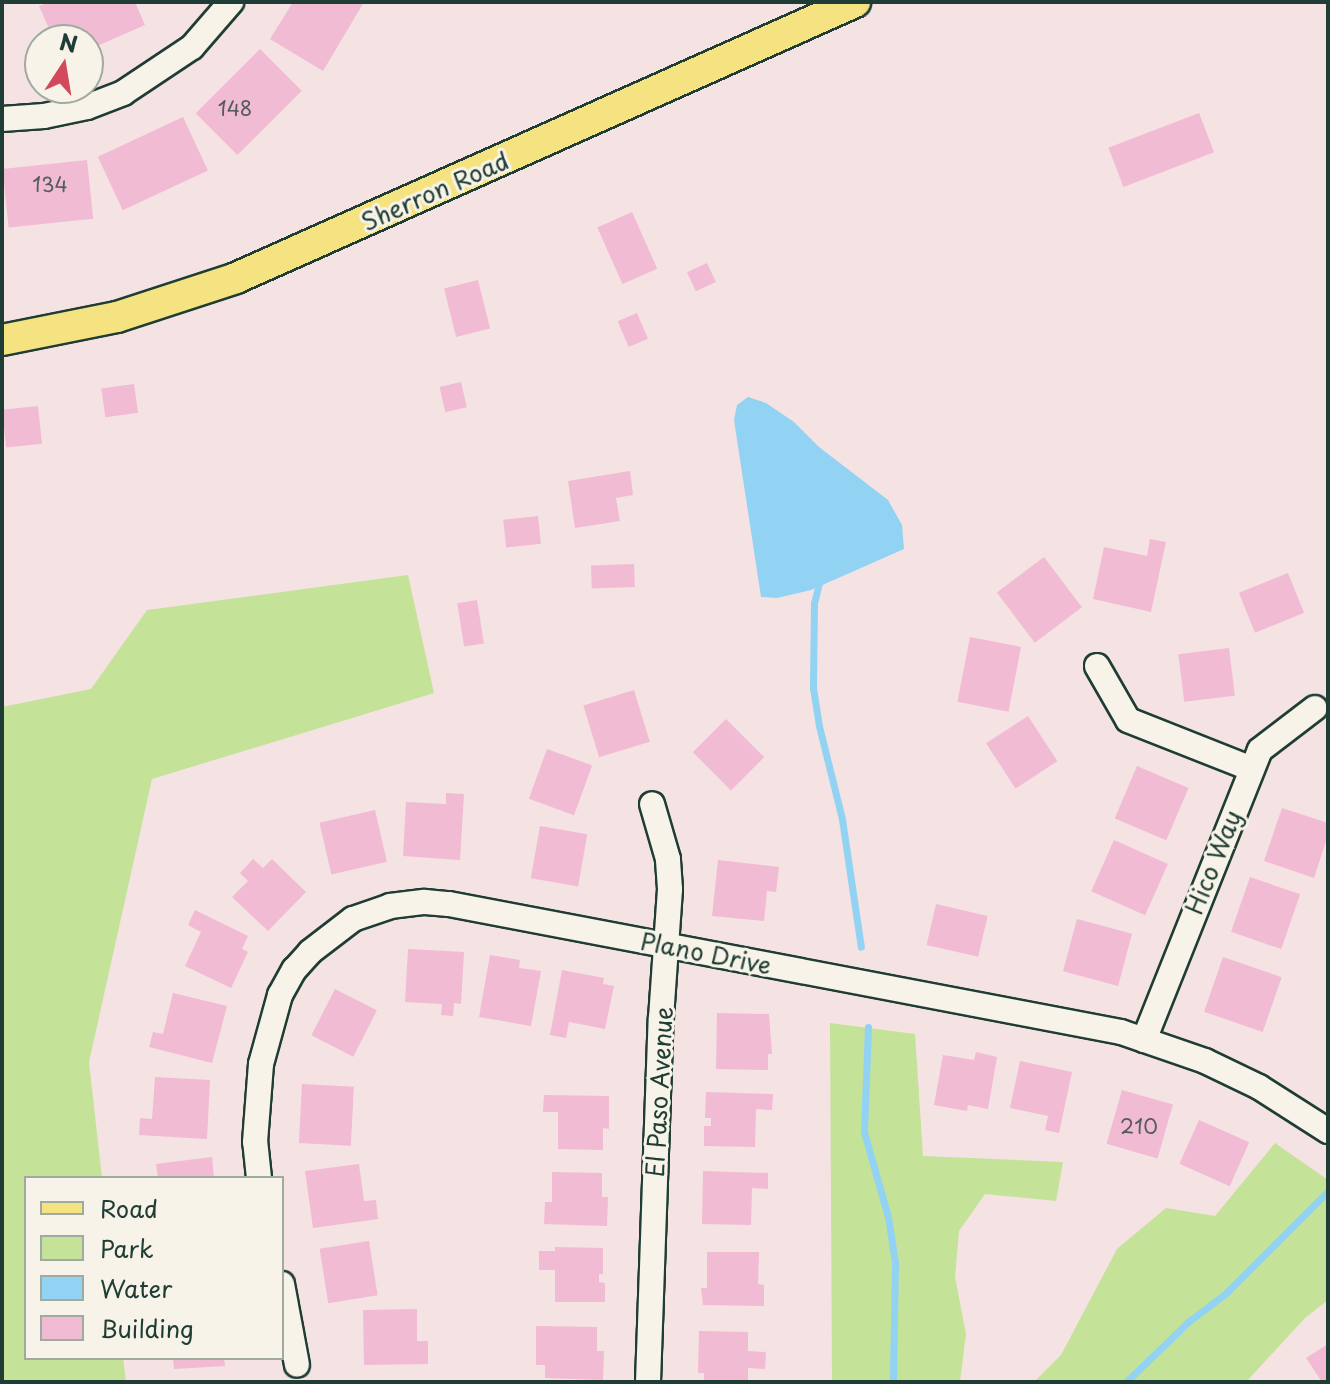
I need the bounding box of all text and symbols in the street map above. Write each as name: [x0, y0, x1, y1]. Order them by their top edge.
north arrow: [24, 24, 104, 104]
text: N: [57, 24, 81, 60]
house number: 148: [218, 96, 252, 120]
street label: Sherron Road: [357, 146, 513, 236]
house number: 134: [32, 172, 68, 196]
street label: Hico Way: [1179, 805, 1247, 919]
street label: Plano Drive: [638, 926, 774, 980]
street label: El Paso Avenue: [640, 1005, 678, 1179]
house number: 210: [1120, 1114, 1158, 1138]
legend: [24, 1176, 284, 1360]
text: Road: [100, 1190, 158, 1226]
text: Park: [100, 1230, 154, 1266]
text: Water: [100, 1270, 172, 1306]
text: Building: [100, 1310, 194, 1346]

